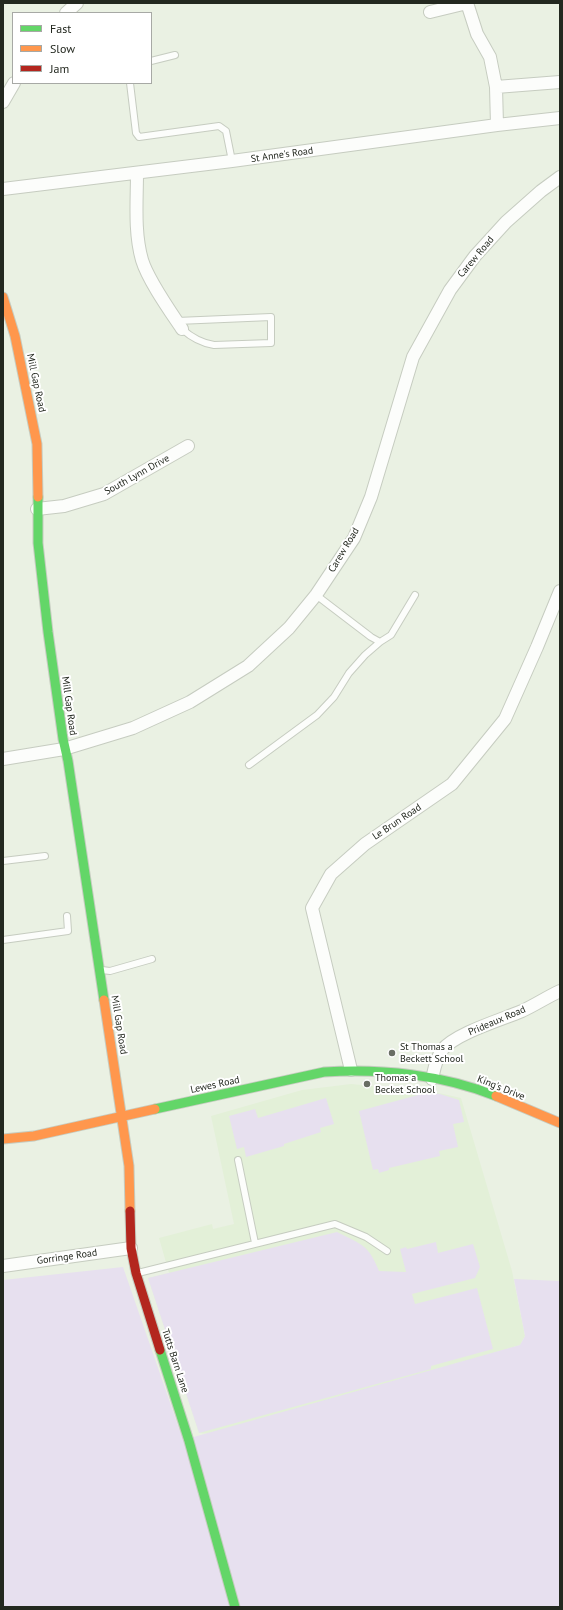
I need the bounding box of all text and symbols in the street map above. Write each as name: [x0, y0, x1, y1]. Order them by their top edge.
legend: [12, 12, 152, 84]
text: Fast: [50, 21, 71, 36]
text: Slow: [50, 41, 75, 56]
text: Jam: [50, 61, 69, 76]
street label: St Anne's Road: [250, 145, 314, 165]
street label: Carew Road: [455, 234, 497, 280]
street label: Mill Gap Road: [24, 353, 48, 413]
street label: South Lynn Drive: [102, 452, 172, 498]
street label: Carew Road: [326, 525, 362, 575]
street label: Mill Gap Road: [59, 676, 79, 736]
street label: Le Brun Road: [370, 801, 424, 843]
street label: Mill Gap Road: [108, 995, 130, 1055]
street label: Prideaux Road: [467, 1004, 527, 1038]
place label: St Thomas a Beckett School: [400, 1041, 463, 1064]
marker: St Thomas a Beckett School: [387, 1048, 397, 1058]
place label: Thomas a Becket School: [375, 1072, 435, 1096]
street label: King's Drive: [475, 1073, 527, 1103]
street label: Lewes Road: [189, 1074, 241, 1096]
marker: Thomas a Becket School: [362, 1079, 372, 1089]
street label: Gorringe Road: [36, 1247, 98, 1267]
street label: Tutts Barn Lane: [159, 1328, 191, 1394]

